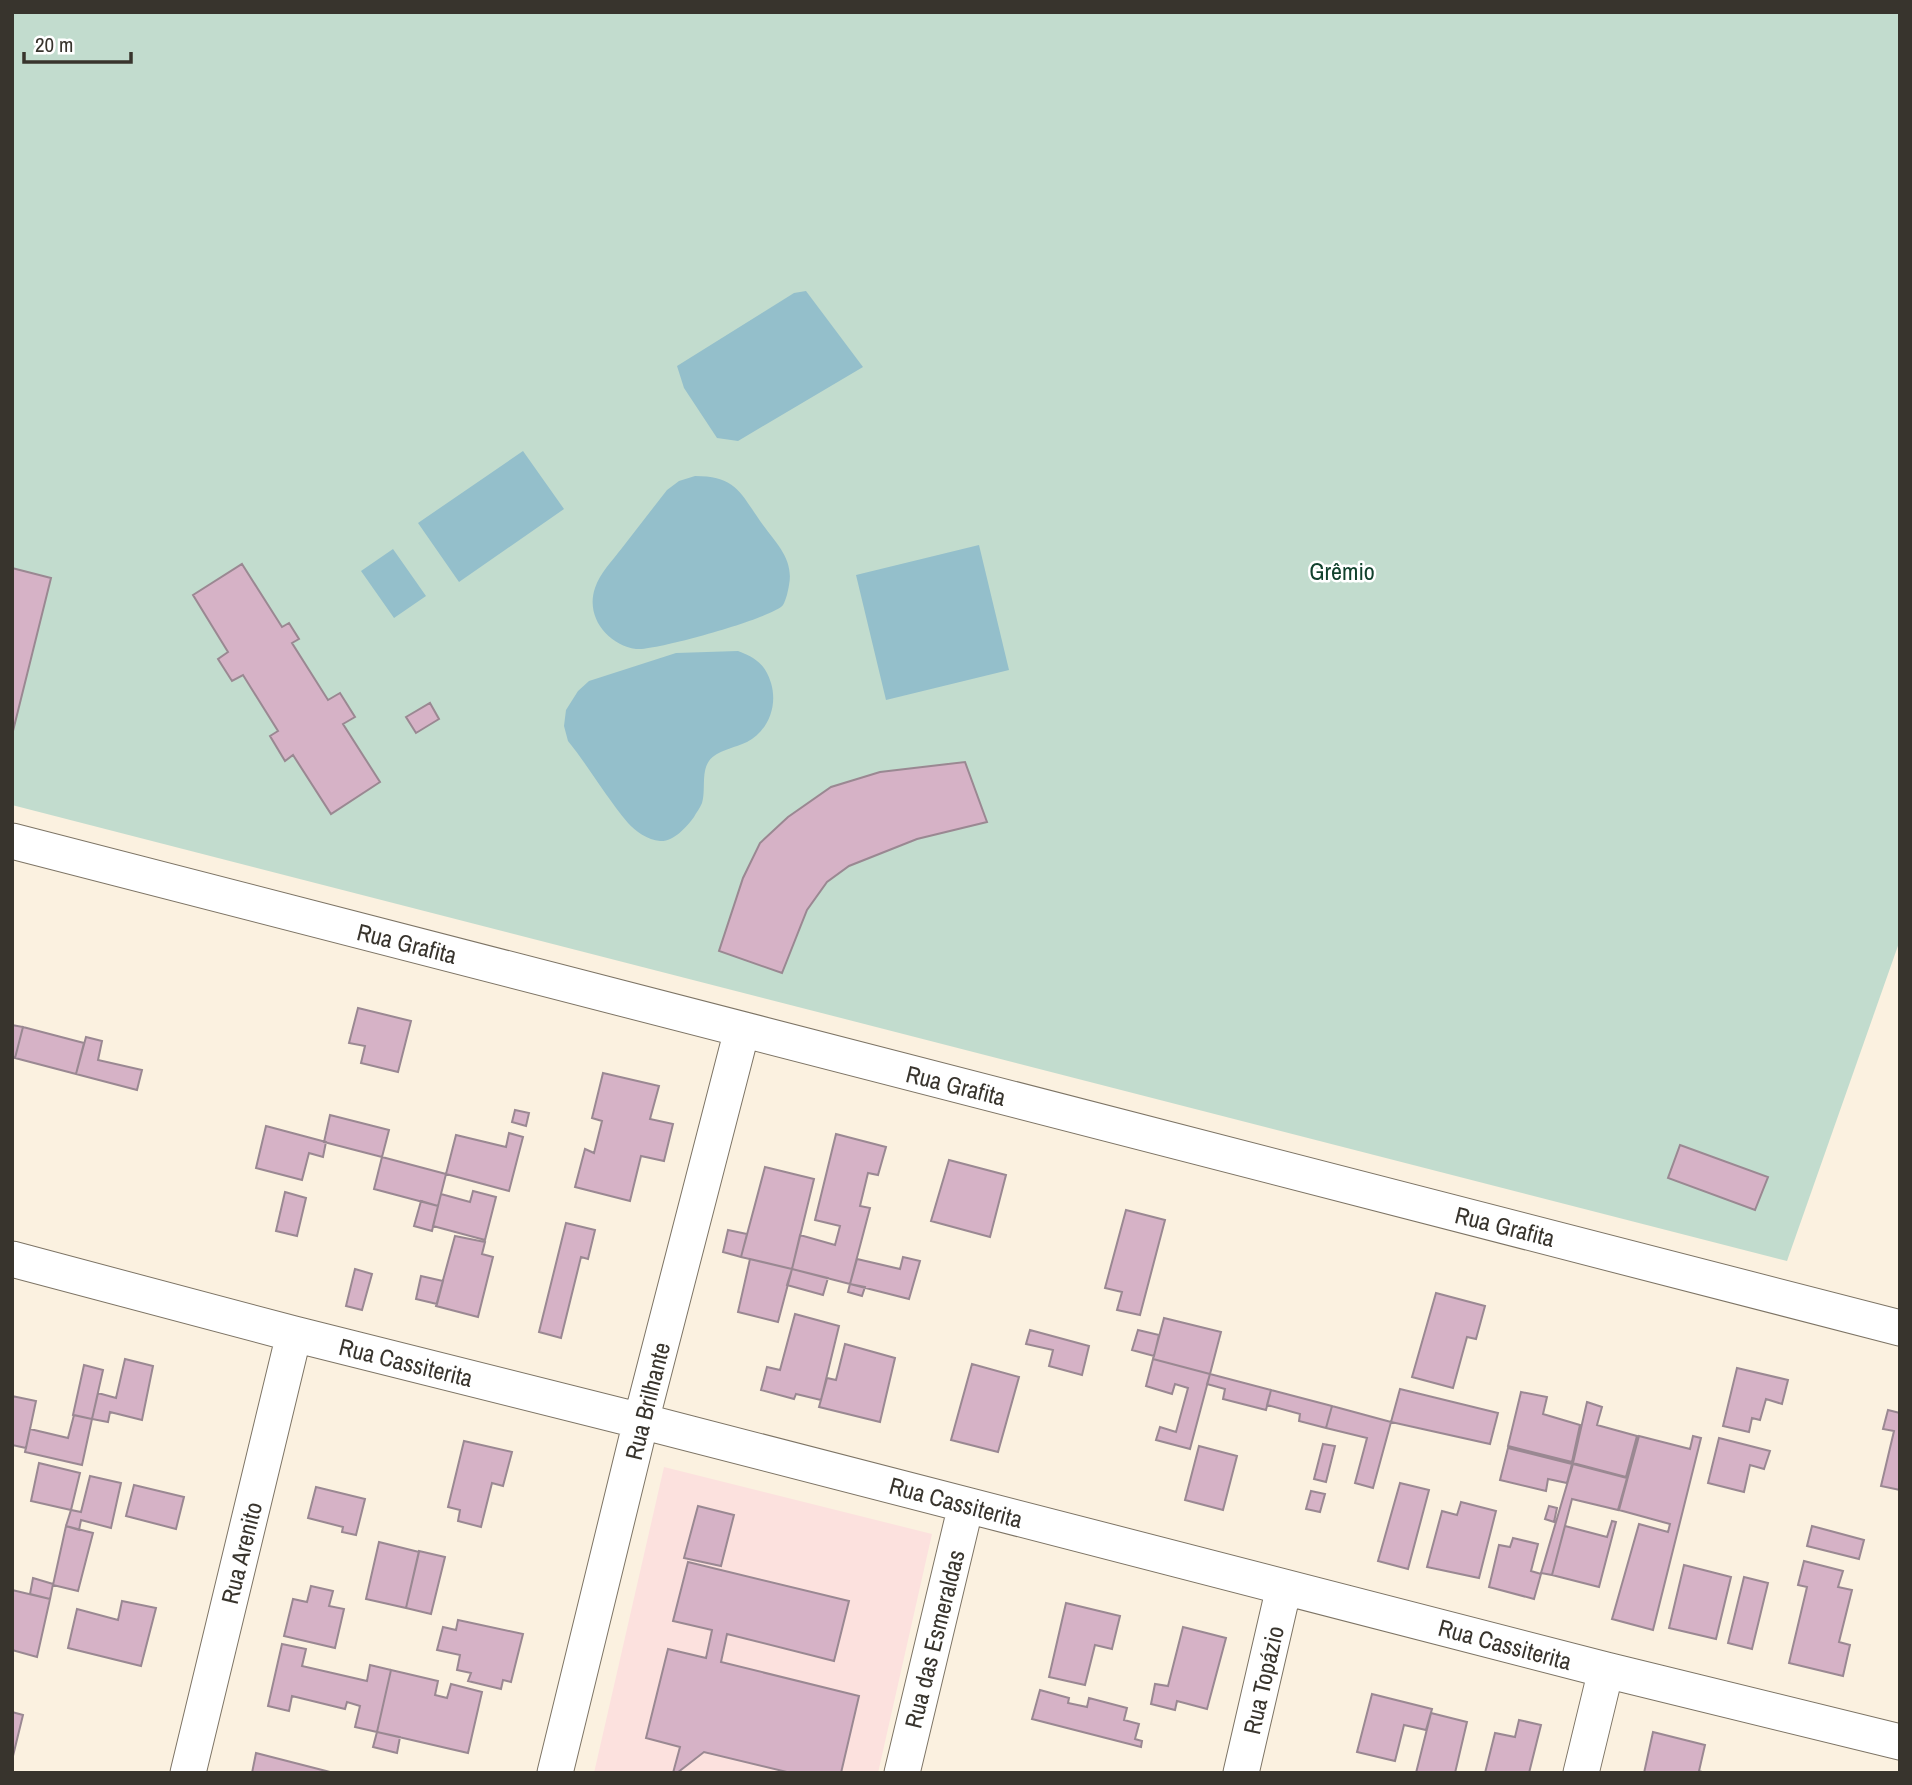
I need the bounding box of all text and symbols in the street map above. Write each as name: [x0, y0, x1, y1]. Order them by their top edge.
scale bar: [24, 21, 131, 65]
text: 20 m: [35, 30, 73, 59]
park label: Grêmio: [1309, 555, 1375, 587]
street label: Rua Grafita: [354, 915, 460, 971]
street label: Rua Grafita: [903, 1057, 1009, 1113]
street label: Rua Grafita: [1452, 1198, 1558, 1254]
street label: Rua Cassiterita: [336, 1330, 476, 1394]
street label: Rua Brilhante: [617, 1339, 677, 1463]
street label: Rua Cassiterita: [886, 1469, 1026, 1535]
street label: Rua Arenito: [213, 1499, 269, 1607]
street label: Rua das Esmeraldas: [896, 1547, 972, 1731]
street label: Rua Cassiterita: [1435, 1611, 1575, 1677]
street label: Rua Topázio: [1235, 1623, 1291, 1737]

